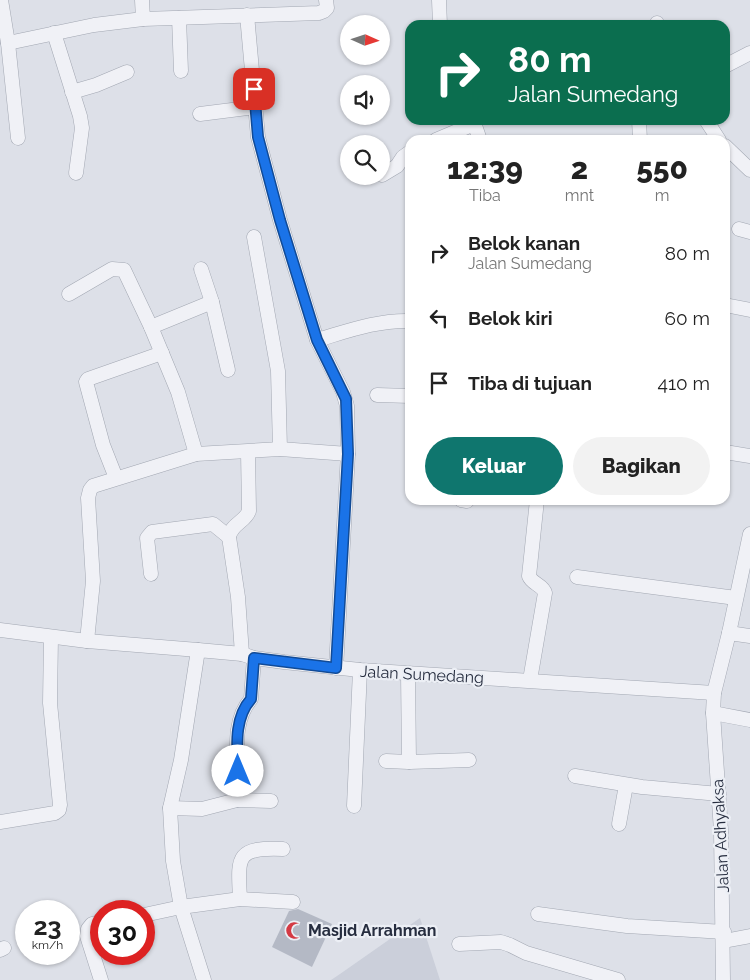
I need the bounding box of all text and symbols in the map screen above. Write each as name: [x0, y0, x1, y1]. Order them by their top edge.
north arrow: [340, 15, 390, 65]
map controls: [340, 15, 390, 185]
text: 80 m: [508, 39, 592, 80]
icon: right: [425, 40, 490, 105]
pin: [233, 68, 275, 110]
icon: arrive: [240, 75, 268, 103]
button: sound: [340, 75, 390, 125]
text: Jalan Sumedang: [508, 81, 678, 107]
button: search: [340, 135, 390, 185]
text: 12:39: [447, 151, 523, 186]
text: 2: [571, 151, 588, 186]
text: 550: [636, 151, 688, 186]
text: Tiba: [469, 186, 501, 205]
text: mnt: [565, 186, 594, 205]
text: m: [655, 186, 669, 205]
text: Belok kanan: [468, 232, 580, 254]
icon: right: [425, 239, 453, 267]
text: 80 m: [665, 242, 710, 264]
text: Jalan Sumedang: [468, 254, 592, 273]
icon: left: [425, 304, 453, 332]
text: Belok kiri: [468, 307, 553, 329]
text: 60 m: [665, 307, 710, 329]
icon: arrive: [425, 369, 453, 397]
text: Tiba di tujuan: [468, 372, 592, 394]
text: 410 m: [658, 372, 710, 394]
button: Keluar: [425, 437, 563, 495]
button: Bagikan: [573, 437, 710, 495]
street label: Jalan Sumedang: [360, 662, 484, 687]
position arrow: [211, 744, 263, 796]
street label: Jalan Adhyaksa: [708, 779, 733, 893]
speed limit sign: 30: [90, 900, 155, 965]
text: 23: [33, 911, 62, 941]
mosque icon: Masjid Arrahman: [284, 920, 304, 940]
place label: Masjid Arrahman: [308, 921, 436, 940]
text: km/h: [32, 938, 63, 952]

